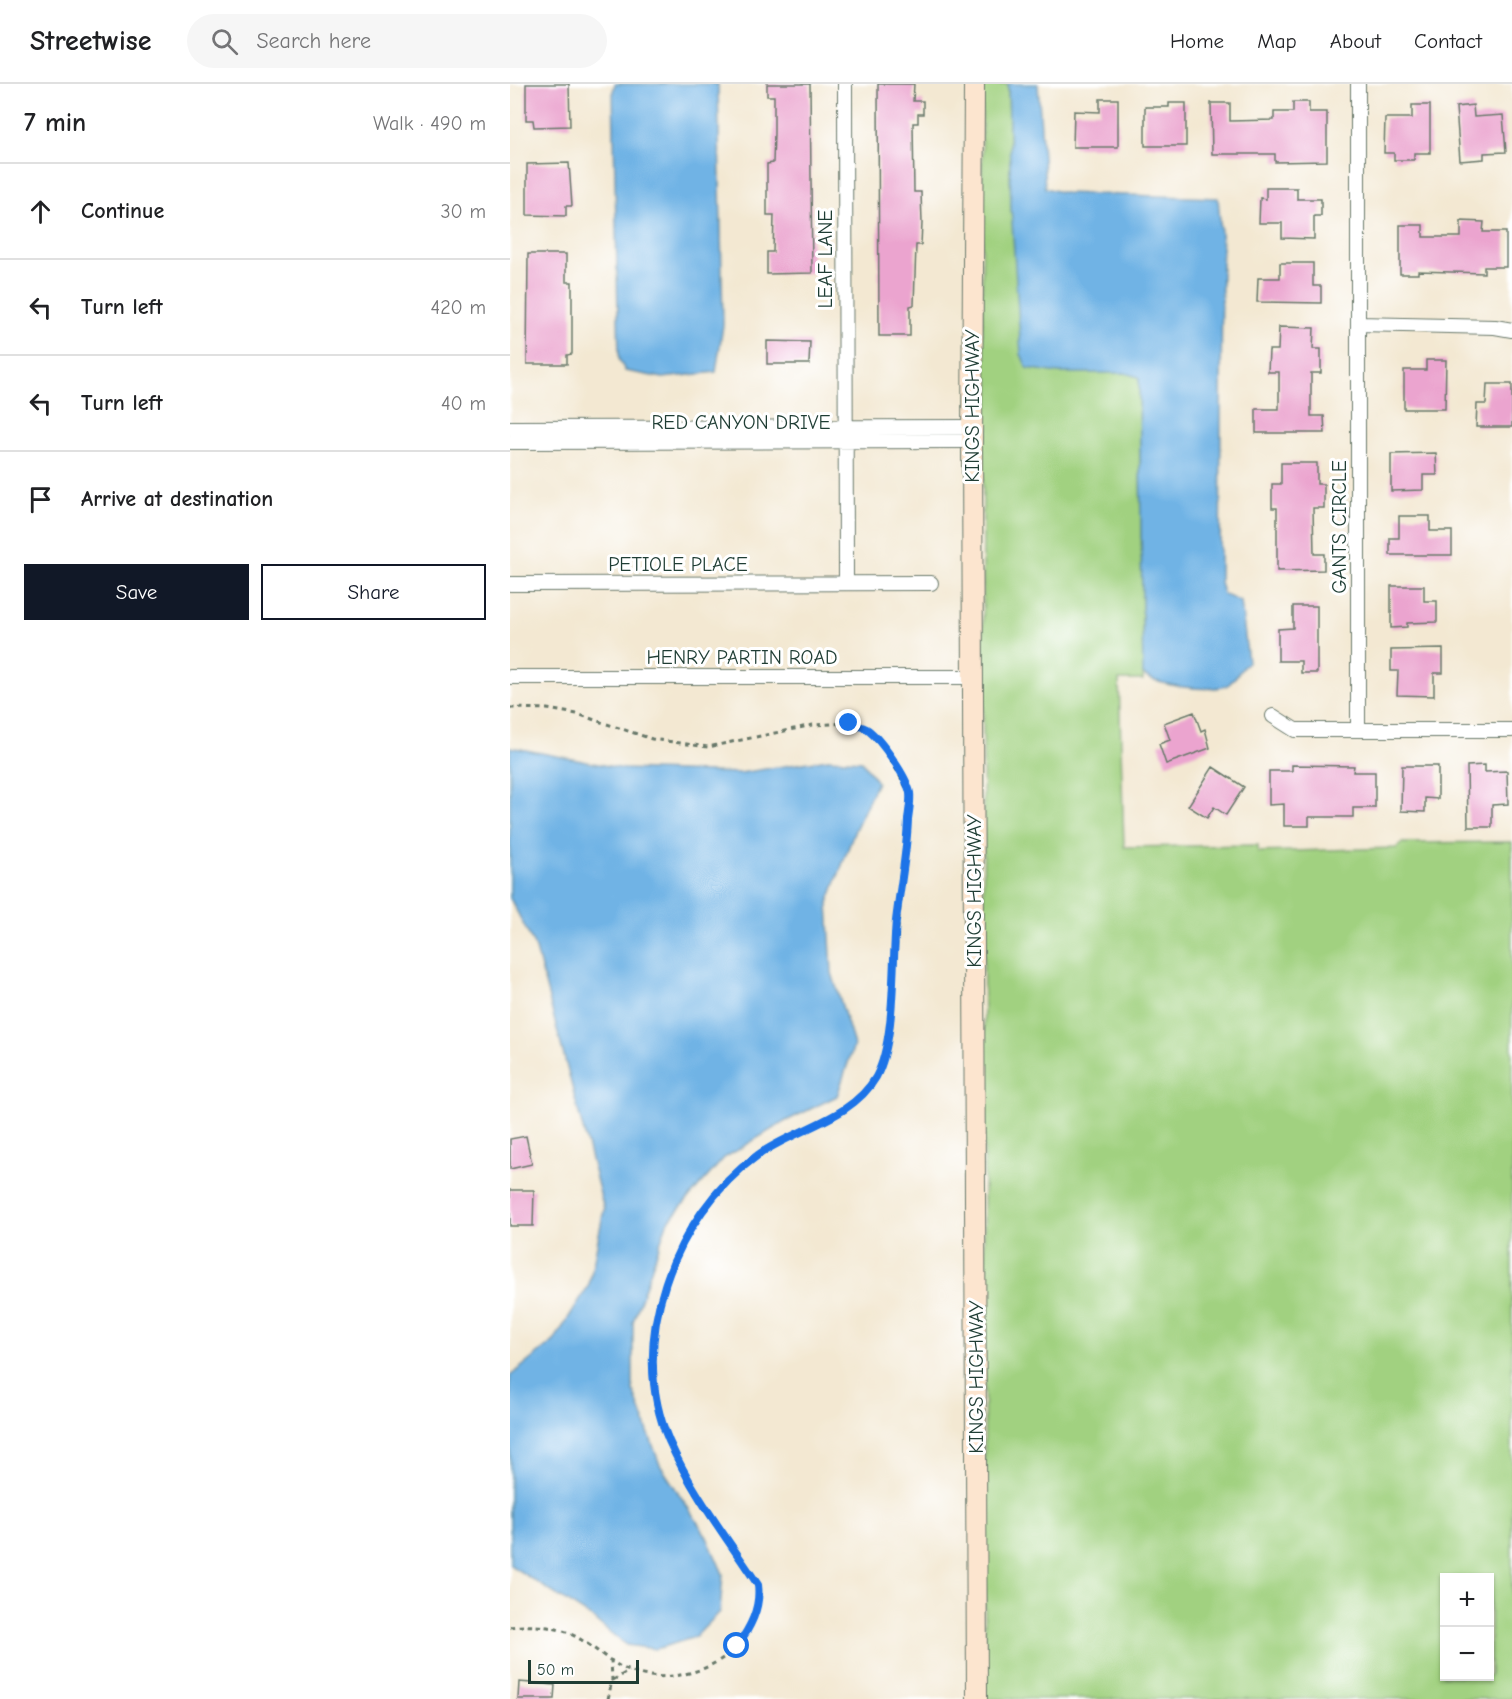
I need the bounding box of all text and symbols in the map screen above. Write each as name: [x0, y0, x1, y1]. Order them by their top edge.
search box: [187, 14, 607, 68]
text: Streetwise: [30, 25, 151, 57]
icon: search: [208, 25, 241, 58]
text: Search here: [256, 28, 371, 54]
text: Home: [1170, 29, 1224, 53]
text: Map: [1257, 29, 1297, 53]
text: About: [1330, 29, 1381, 53]
text: Contact: [1414, 29, 1482, 53]
text: 7 min: [24, 108, 86, 138]
text: Walk · 490 m: [373, 112, 486, 135]
icon: ahead: [24, 195, 57, 228]
text: Continue: [81, 198, 164, 224]
text: 30 m: [440, 200, 486, 223]
street label: LEAF LANE: [814, 210, 837, 308]
icon: left: [24, 291, 57, 324]
text: Turn left: [81, 294, 163, 320]
text: 420 m: [430, 296, 486, 319]
street label: KINGS HIGHWAY: [961, 329, 984, 483]
icon: left: [24, 387, 57, 420]
text: Turn left: [81, 390, 163, 416]
text: 40 m: [441, 392, 486, 415]
street label: RED CANYON DRIVE: [651, 411, 831, 434]
street label: GANTS CIRCLE: [1328, 460, 1351, 594]
icon: arrive: [24, 483, 57, 516]
text: Arrive at destination: [81, 486, 273, 512]
street label: PETIOLE PLACE: [608, 553, 748, 576]
button: Save: [24, 564, 249, 620]
button: Share: [261, 564, 486, 620]
street label: HENRY PARTIN ROAD: [646, 646, 838, 669]
route end: [835, 709, 861, 735]
street label: KINGS HIGHWAY: [963, 814, 986, 968]
street label: KINGS HIGHWAY: [965, 1300, 988, 1454]
map controls: [1440, 1573, 1494, 1681]
button: +: [1440, 1573, 1494, 1627]
button: −: [1440, 1627, 1494, 1681]
route start: [723, 1632, 749, 1658]
scale bar: [528, 1657, 639, 1684]
text: 50 m: [537, 1661, 574, 1679]

